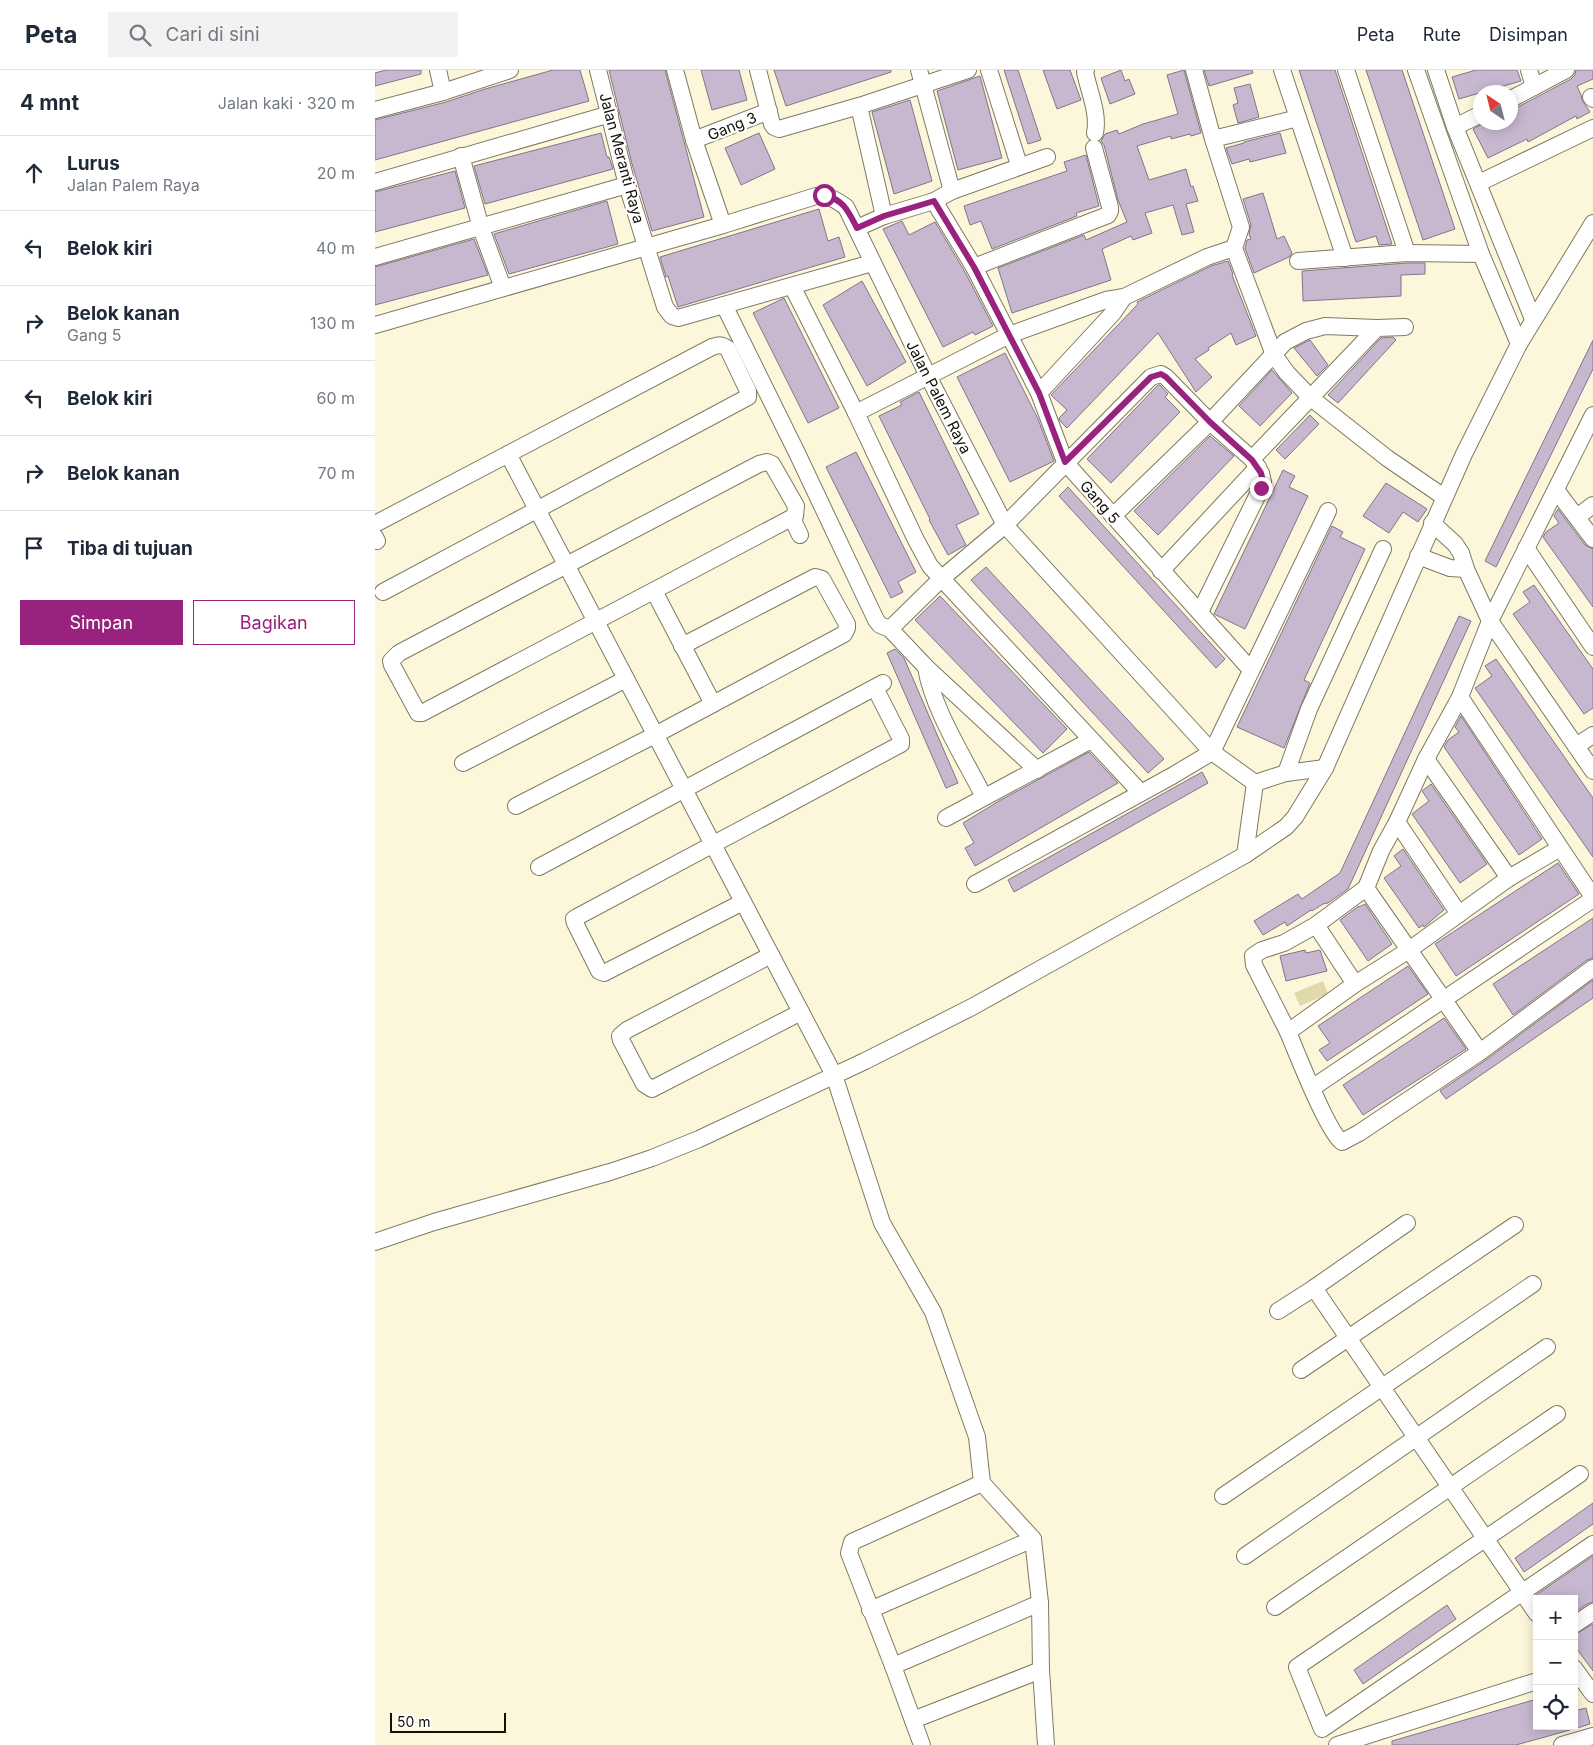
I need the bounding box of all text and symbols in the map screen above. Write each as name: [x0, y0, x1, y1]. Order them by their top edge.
search box: [108, 12, 458, 57]
text: Peta: [25, 20, 78, 49]
icon: search: [126, 21, 154, 49]
text: Cari di sini: [166, 23, 259, 46]
text: Peta: [1357, 24, 1395, 45]
text: Rute: [1423, 24, 1461, 45]
text: Disimpan: [1489, 24, 1568, 45]
north arrow: [1473, 85, 1518, 130]
text: 4 mnt: [20, 90, 79, 115]
street label: Jalan Meranti Raya: [595, 90, 649, 226]
text: Jalan kaki · 320 m: [218, 93, 355, 113]
street label: Gang 3: [705, 108, 759, 144]
text: Lurus: [67, 152, 120, 175]
icon: ahead: [20, 159, 48, 187]
text: 20 m: [317, 163, 355, 183]
text: Jalan Palem Raya: [67, 175, 200, 195]
route start: [813, 184, 836, 207]
icon: left: [20, 234, 48, 262]
text: Belok kiri: [67, 237, 152, 260]
text: 40 m: [316, 238, 355, 258]
text: Belok kanan: [67, 302, 180, 325]
icon: right: [20, 309, 48, 337]
text: 130 m: [310, 313, 355, 333]
text: Gang 5: [67, 325, 121, 345]
street label: Jalan Palem Raya: [902, 337, 976, 457]
icon: left: [20, 384, 48, 412]
text: Belok kiri: [67, 387, 152, 410]
text: 60 m: [316, 388, 355, 408]
icon: right: [20, 459, 48, 487]
text: Belok kanan: [67, 462, 180, 485]
text: 70 m: [318, 463, 355, 483]
street label: Gang 5: [1076, 477, 1124, 527]
route end: [1250, 477, 1273, 500]
icon: arrive: [20, 534, 48, 562]
text: Tiba di tujuan: [67, 537, 193, 560]
button: Simpan: [20, 600, 183, 645]
button: Bagikan: [193, 600, 355, 645]
map controls: [1533, 1595, 1578, 1730]
button: +: [1533, 1595, 1578, 1640]
button: −: [1533, 1640, 1578, 1685]
button: locate: [1533, 1685, 1578, 1730]
scale bar: [390, 1710, 506, 1733]
text: 50 m: [397, 1713, 431, 1730]

